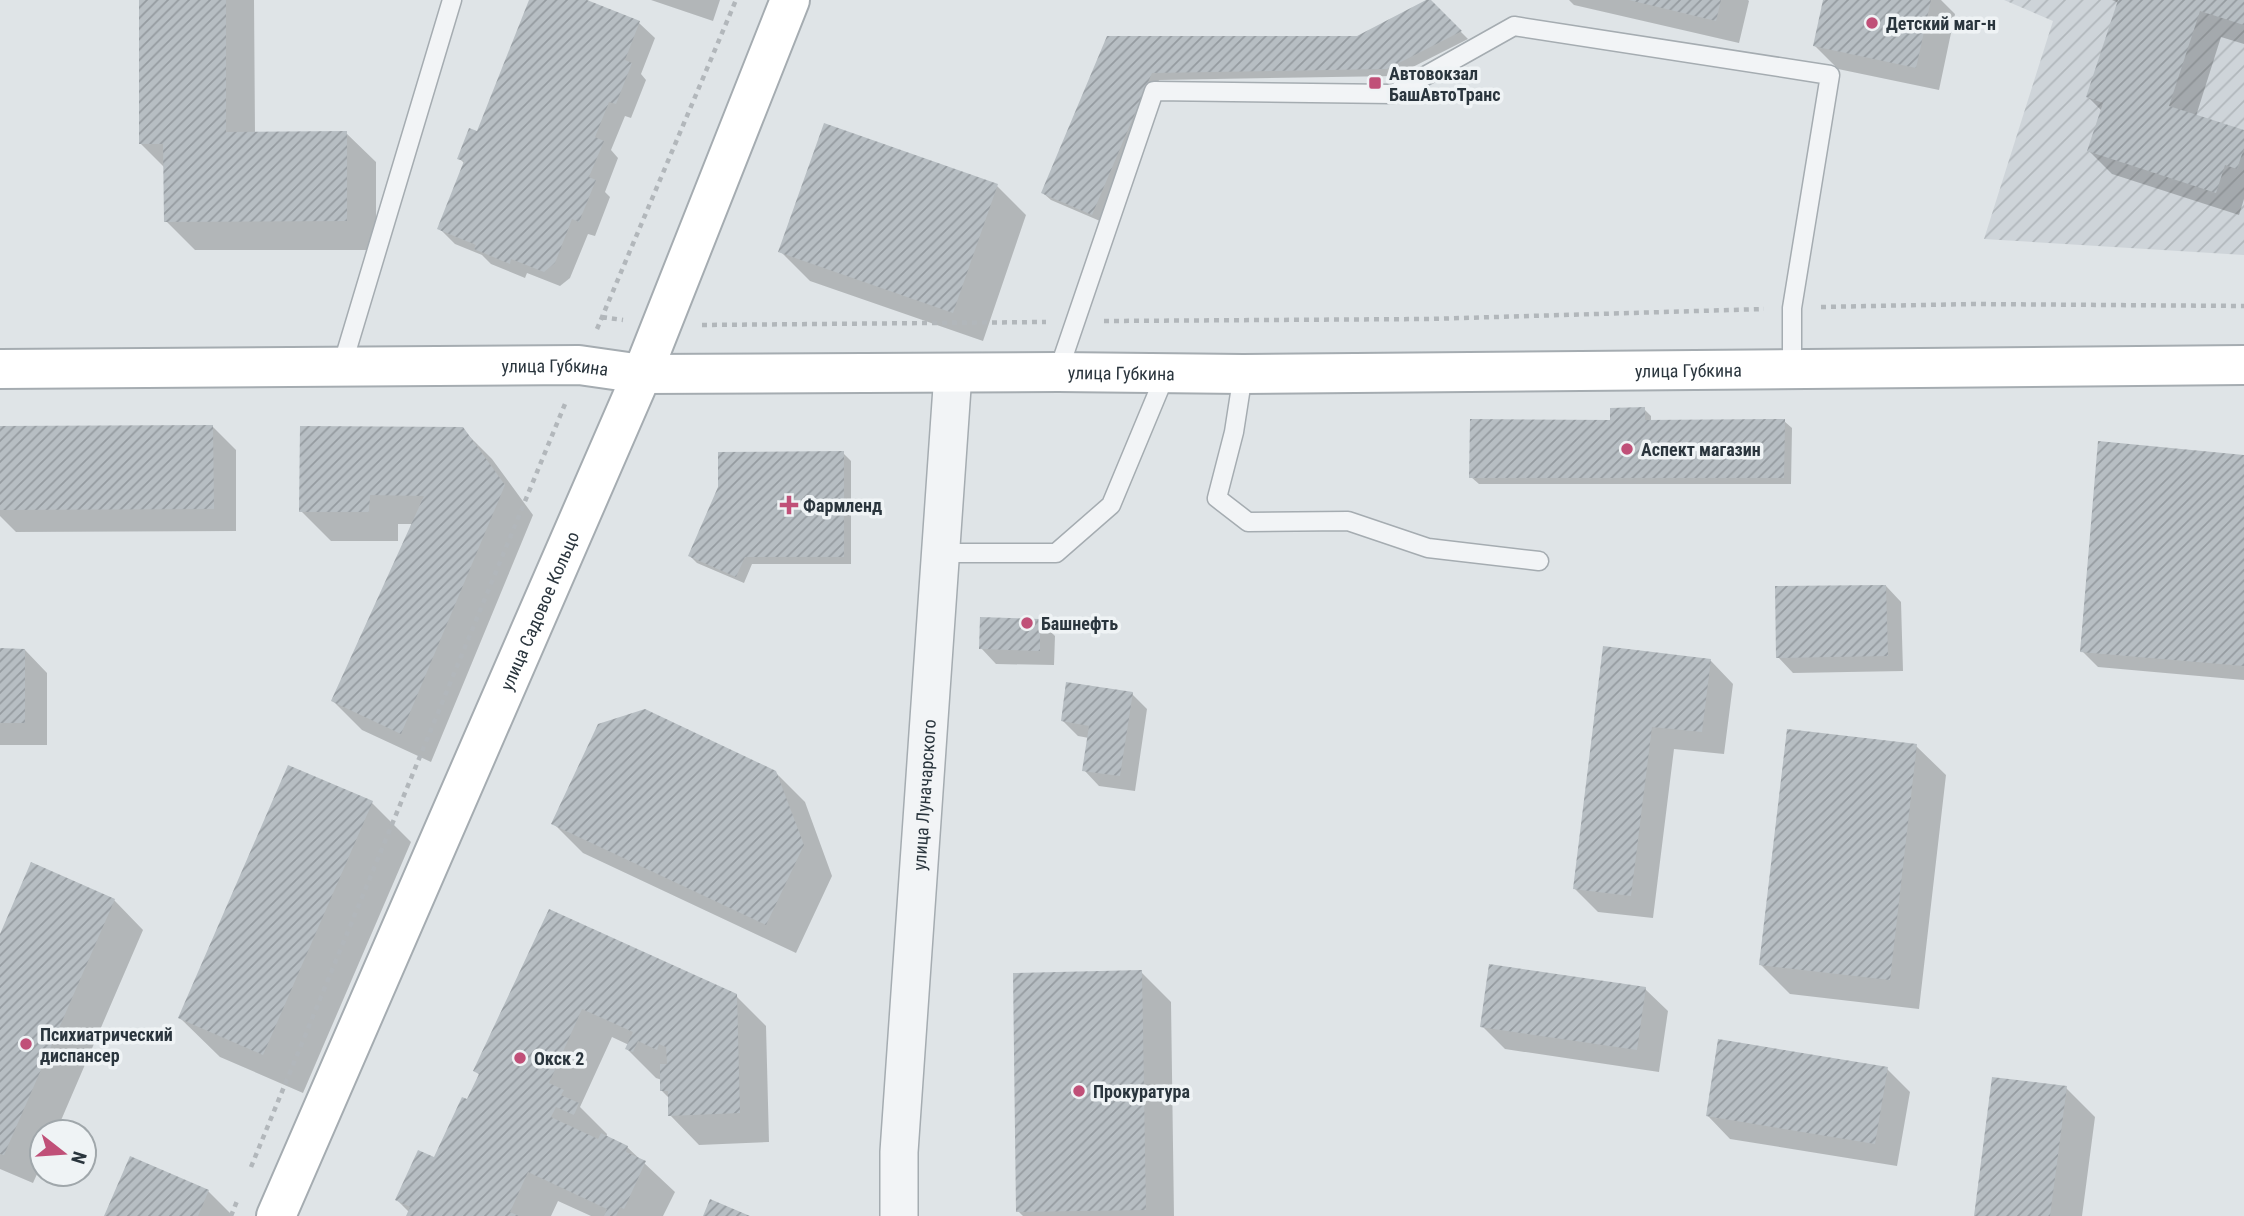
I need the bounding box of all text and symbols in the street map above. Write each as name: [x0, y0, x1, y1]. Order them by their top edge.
place label: Детский маг-н: [1886, 13, 1996, 34]
marker: Детский маг-н: [1864, 15, 1880, 31]
place label: Автовокзал БашАвтоТранс: [1389, 63, 1500, 105]
marker: Автовокзал БашАвтоТранс: [1367, 75, 1383, 91]
street label: улица Губкина: [501, 354, 610, 380]
street label: улица Губкина: [1635, 359, 1742, 381]
street label: улица Губкина: [1068, 362, 1175, 384]
place label: Аспект магазин: [1641, 439, 1761, 460]
marker: Аспект магазин: [1619, 441, 1635, 457]
place label: Фармленд: [803, 495, 882, 516]
marker: Фармленд: [781, 497, 797, 513]
street label: улица Садовое Кольцо: [495, 528, 583, 693]
place label: Башнефть: [1041, 613, 1118, 634]
marker: Башнефть: [1019, 615, 1035, 631]
street label: улица Луначарского: [908, 718, 939, 871]
place label: Психиатрический диспансер: [40, 1024, 173, 1066]
marker: Психиатрический диспансер: [18, 1036, 34, 1052]
place label: Окск 2: [534, 1048, 584, 1069]
marker: Окск 2: [512, 1050, 528, 1066]
place label: Прокуратура: [1093, 1081, 1190, 1102]
marker: Прокуратура: [1071, 1083, 1087, 1099]
north arrow: [28, 1118, 98, 1188]
text: N: [66, 1149, 91, 1167]

